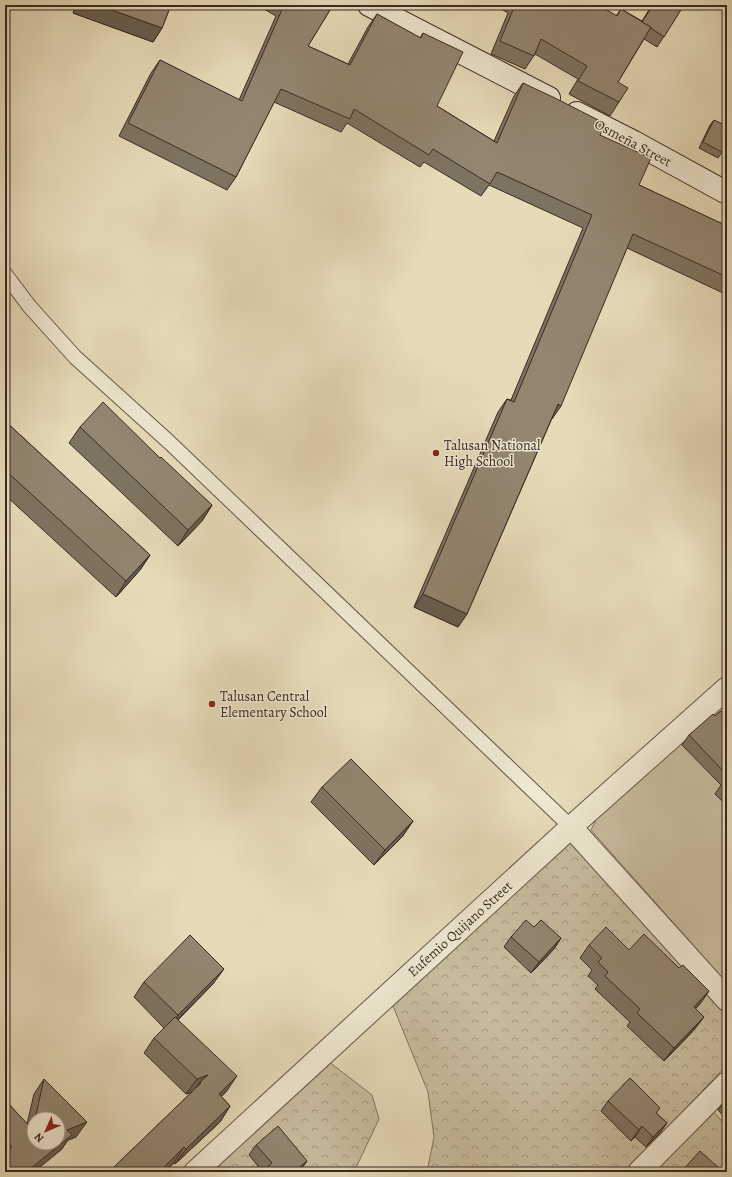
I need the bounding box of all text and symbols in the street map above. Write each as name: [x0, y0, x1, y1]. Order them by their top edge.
street label: Osmeña Street: [591, 115, 675, 171]
place label: Talusan National High School: [444, 436, 541, 471]
marker: Talusan National High School: [431, 448, 441, 458]
place label: Talusan Central Elementary School: [220, 687, 328, 722]
marker: Talusan Central Elementary School: [207, 699, 217, 709]
street label: Eufemio Quijano Street: [404, 877, 517, 981]
north arrow: [26, 1111, 66, 1151]
text: N: [31, 1130, 47, 1146]

